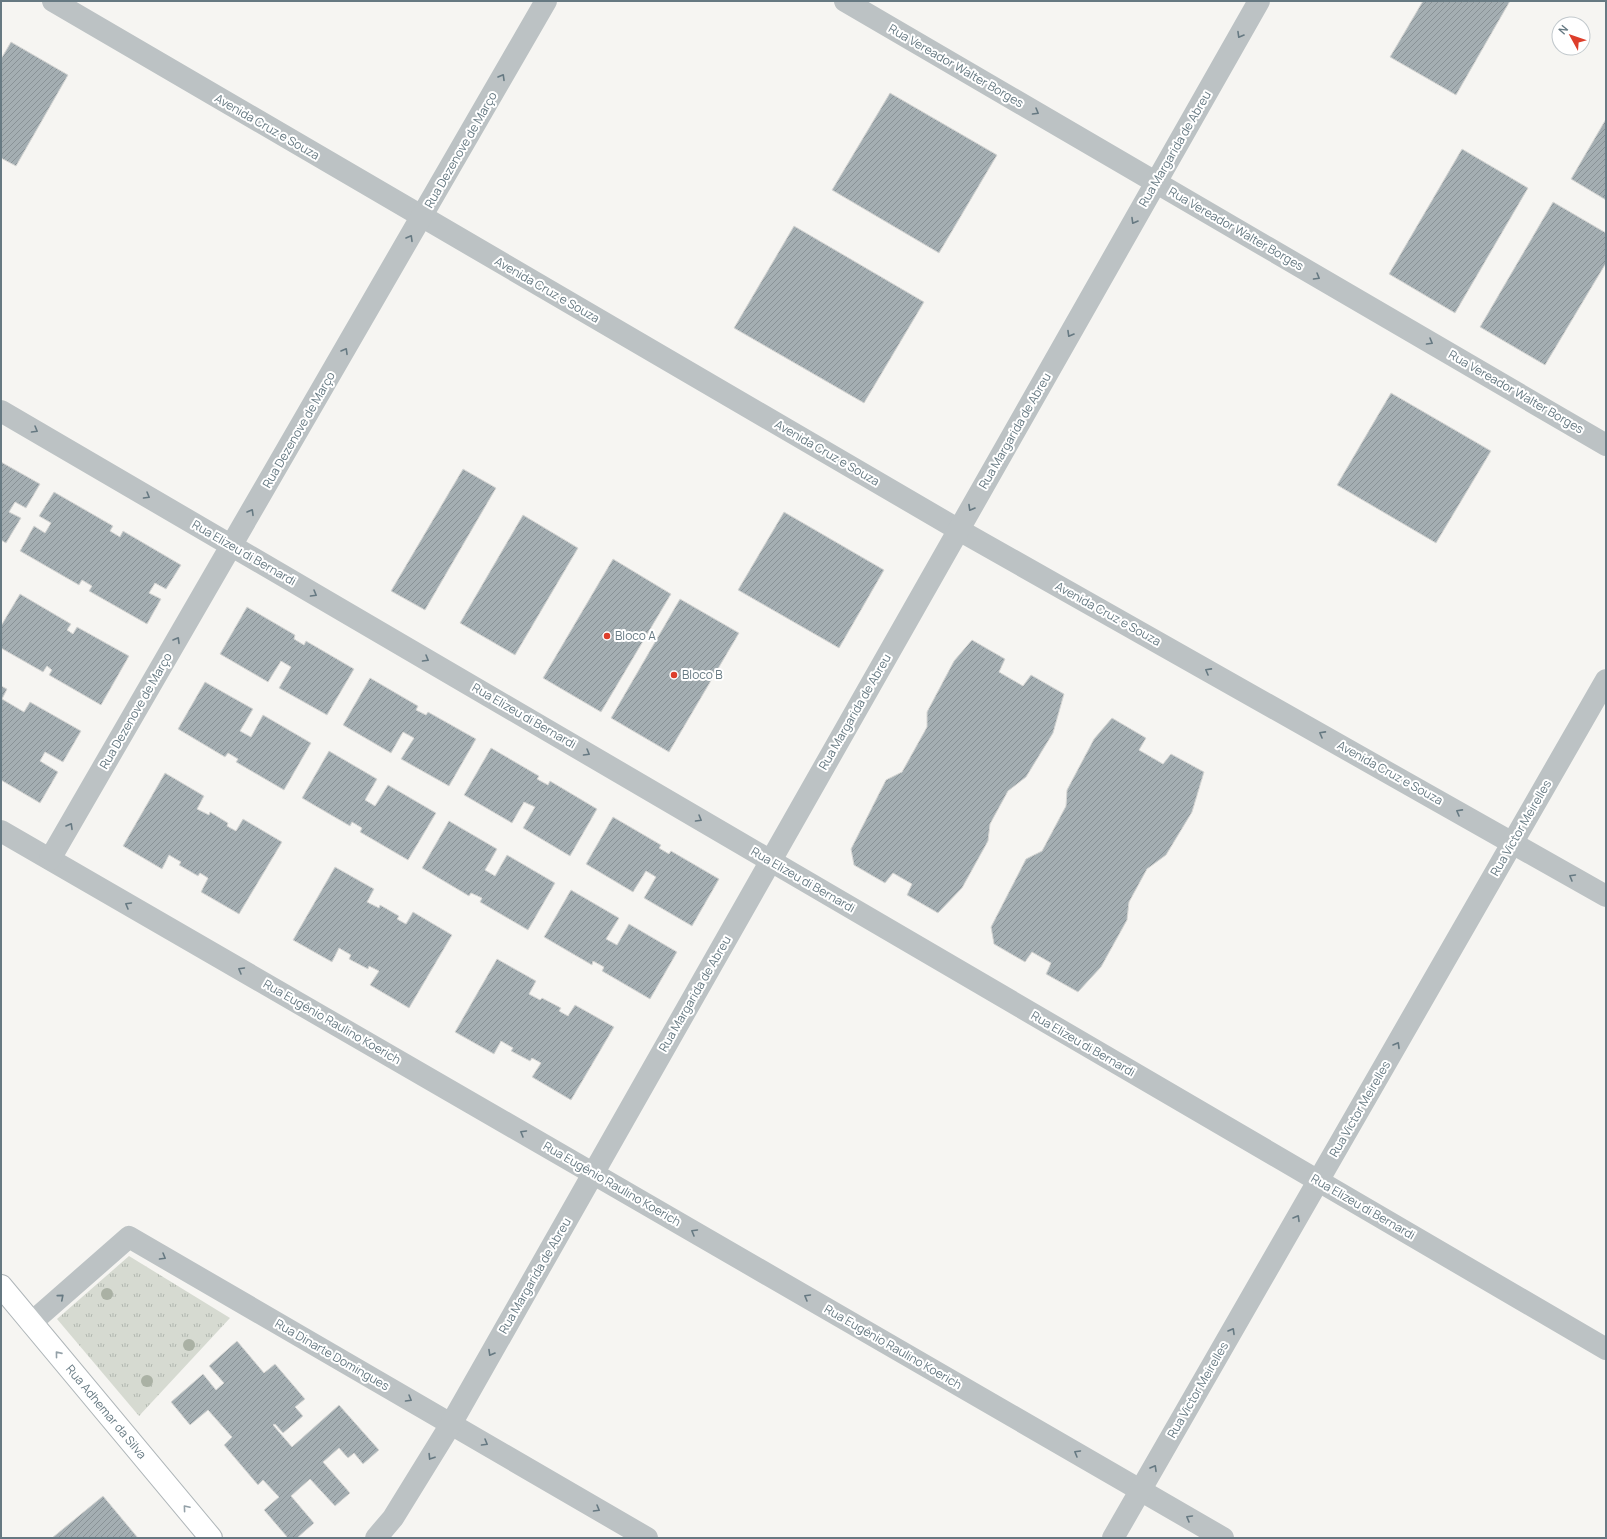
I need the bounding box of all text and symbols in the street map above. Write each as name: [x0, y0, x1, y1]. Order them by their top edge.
north arrow: [1551, 16, 1591, 56]
street label: Rua Vereador Walter Borges: [886, 20, 1027, 111]
text: N: [1555, 21, 1571, 37]
one-way arrow: [1237, 31, 1245, 38]
one-way arrow: [498, 74, 505, 81]
street label: Rua Dezenove de Março: [420, 88, 501, 211]
street label: Rua Margarida de Abreu: [1134, 88, 1215, 210]
street label: Avenida Cruz e Souza: [212, 90, 323, 164]
one-way arrow: [1032, 108, 1039, 115]
street label: Rua Vereador Walter Borges: [1166, 183, 1307, 274]
one-way arrow: [1132, 217, 1139, 224]
one-way arrow: [405, 235, 412, 242]
street label: Avenida Cruz e Souza: [492, 253, 603, 327]
one-way arrow: [1313, 272, 1320, 279]
one-way arrow: [1068, 330, 1075, 337]
one-way arrow: [1426, 338, 1433, 345]
street label: Rua Vereador Walter Borges: [1446, 346, 1587, 437]
one-way arrow: [340, 348, 347, 355]
street label: Rua Dezenove de Março: [258, 368, 339, 491]
street label: Rua Margarida de Abreu: [974, 370, 1055, 492]
street label: Avenida Cruz e Souza: [772, 416, 883, 490]
one-way arrow: [31, 426, 38, 433]
one-way arrow: [143, 492, 150, 499]
one-way arrow: [969, 504, 976, 511]
one-way arrow: [247, 509, 254, 516]
street label: Rua Elizeu di Bernardi: [189, 516, 299, 589]
street label: Avenida Cruz e Souza: [1052, 577, 1164, 650]
one-way arrow: [310, 589, 317, 596]
place label: Bloco A: [615, 627, 656, 644]
marker: Bloco A: [602, 631, 612, 641]
one-way arrow: [172, 637, 179, 644]
street label: Rua Dezenove de Março: [95, 649, 176, 772]
street label: Rua Margarida de Abreu: [814, 651, 895, 773]
one-way arrow: [422, 655, 429, 662]
place label: Bloco B: [682, 666, 723, 683]
one-way arrow: [1205, 668, 1213, 675]
marker: Bloco B: [669, 670, 679, 680]
street label: Rua Elizeu di Bernardi: [469, 679, 579, 752]
one-way arrow: [1319, 732, 1326, 739]
street label: Avenida Cruz e Souza: [1334, 736, 1446, 809]
one-way arrow: [583, 749, 590, 756]
street label: Rua Victor Meirelles: [1486, 776, 1555, 879]
one-way arrow: [1456, 810, 1463, 817]
one-way arrow: [695, 814, 702, 821]
one-way arrow: [65, 823, 72, 830]
street label: Rua Elizeu di Bernardi: [748, 843, 858, 916]
one-way arrow: [1569, 874, 1576, 881]
one-way arrow: [125, 902, 132, 909]
street label: Rua Margarida de Abreu: [654, 933, 735, 1055]
one-way arrow: [238, 967, 245, 974]
street label: Rua Eugênio Raulino Koerich: [260, 975, 404, 1068]
street label: Rua Elizeu di Bernardi: [1028, 1007, 1138, 1080]
one-way arrow: [1392, 1042, 1399, 1049]
street label: Rua Victor Meirelles: [1325, 1057, 1394, 1160]
one-way arrow: [520, 1130, 527, 1137]
street label: Rua Eugênio Raulino Koerich: [540, 1137, 684, 1230]
street label: Rua Elizeu di Bernardi: [1308, 1170, 1418, 1243]
street label: Rua Margarida de Abreu: [494, 1215, 575, 1337]
one-way arrow: [1293, 1215, 1300, 1222]
one-way arrow: [691, 1229, 698, 1236]
one-way arrow: [159, 1252, 166, 1259]
one-way arrow: [56, 1295, 63, 1302]
one-way arrow: [804, 1295, 811, 1302]
street label: Rua Eugênio Raulino Koerich: [821, 1300, 965, 1393]
street label: Rua Dinarte Domingues: [272, 1315, 393, 1394]
one-way arrow: [1228, 1328, 1235, 1335]
street label: Rua Victor Meirelles: [1163, 1338, 1232, 1441]
one-way arrow: [488, 1349, 495, 1356]
one-way arrow: [55, 1352, 62, 1359]
street label: Rua Adhemar da Silva: [62, 1361, 151, 1462]
one-way arrow: [405, 1394, 412, 1401]
one-way arrow: [481, 1439, 488, 1446]
one-way arrow: [1074, 1451, 1081, 1458]
one-way arrow: [428, 1453, 436, 1460]
one-way arrow: [1149, 1465, 1156, 1472]
one-way arrow: [593, 1504, 600, 1511]
one-way arrow: [183, 1505, 190, 1513]
one-way arrow: [1186, 1516, 1193, 1523]

